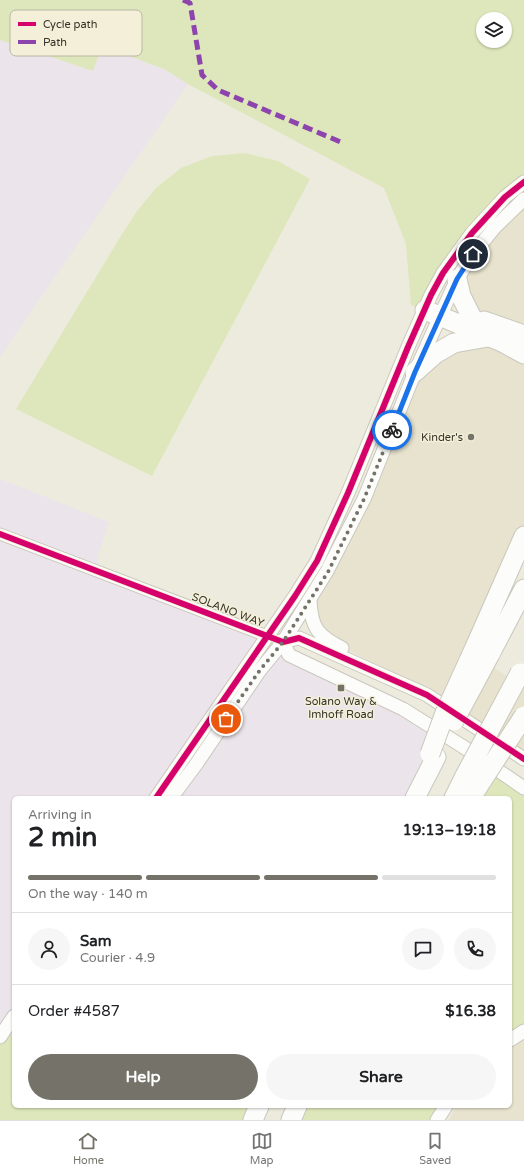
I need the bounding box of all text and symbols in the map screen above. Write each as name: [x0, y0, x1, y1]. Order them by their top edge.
legend: [10, 10, 142, 56]
map controls: [476, 12, 512, 48]
button: layers: [476, 12, 512, 48]
text: Cycle path: [43, 18, 98, 31]
text: Path: [43, 36, 67, 49]
pin: [456, 237, 490, 271]
icon: home: [462, 243, 484, 265]
courier: [372, 410, 412, 450]
icon: bike: [381, 419, 403, 441]
place label: Kinder's: [421, 431, 463, 444]
marker: Kinder's: [466, 432, 476, 442]
street label: SOLANO WAY: [190, 590, 266, 630]
marker: Solano Way & Imhoff Road: [336, 683, 346, 693]
place label: Solano Way & Imhoff Road: [305, 695, 377, 721]
pin: [209, 702, 243, 736]
icon: bag: [215, 708, 237, 730]
text: Arriving in: [28, 807, 92, 823]
text: 19:13–19:18: [403, 821, 496, 839]
text: 2 min: [28, 822, 97, 853]
text: On the way · 140 m: [28, 886, 148, 902]
button: person: [28, 928, 70, 970]
button: chat: [402, 928, 444, 970]
button: phone: [454, 928, 496, 970]
text: Sam: [80, 932, 111, 950]
text: Courier · 4.9: [80, 950, 155, 966]
text: Order #4587: [28, 1002, 120, 1020]
text: $16.38: [445, 1002, 496, 1020]
button: Help: [28, 1054, 258, 1100]
button: Share: [266, 1054, 496, 1100]
tab: Home: [73, 1130, 104, 1167]
tab: Map: [250, 1130, 274, 1167]
tab: Saved: [419, 1130, 451, 1167]

